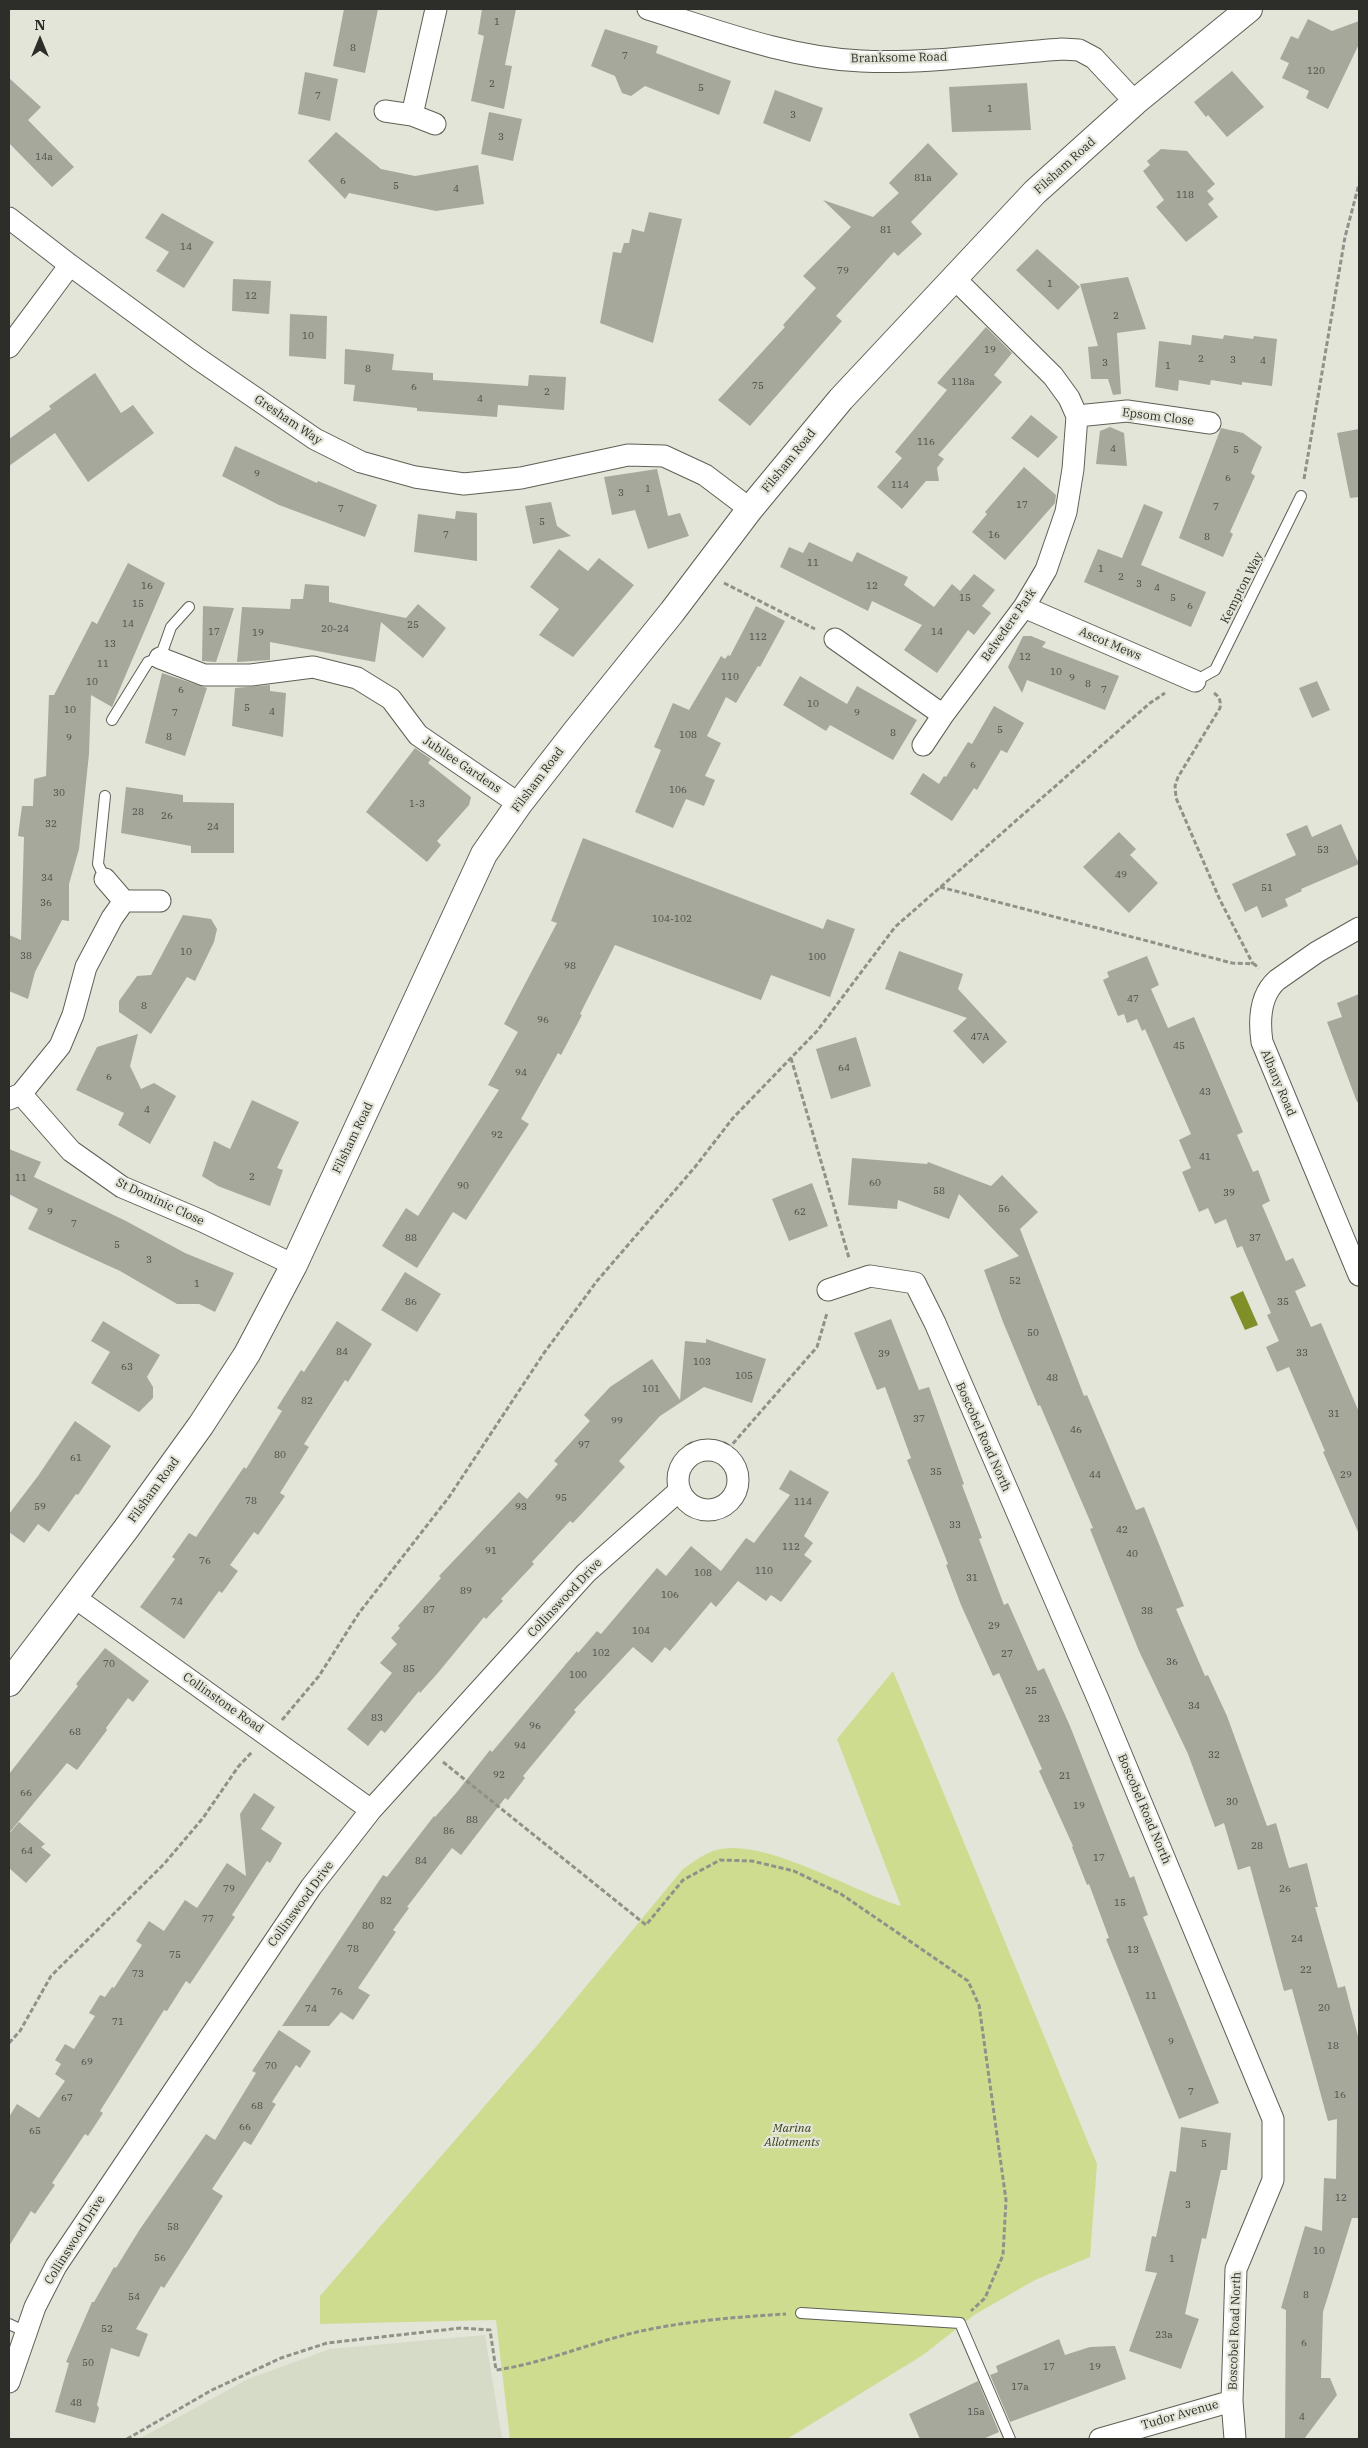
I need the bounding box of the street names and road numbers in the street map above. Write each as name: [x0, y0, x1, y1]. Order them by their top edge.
street label: Branksome Road: [851, 50, 947, 66]
street label: Filsham Road: [1031, 135, 1099, 197]
street label: Gresham Way: [252, 392, 324, 448]
street label: Epsom Close: [1121, 405, 1195, 429]
street label: Filsham Road: [759, 426, 819, 496]
street label: Kempton Way: [1218, 550, 1266, 626]
street label: Belvedere Park: [979, 586, 1039, 664]
street label: Ascot Mews: [1077, 624, 1143, 664]
street label: Jubilee Gardens: [420, 734, 504, 796]
street label: Filsham Road: [509, 745, 567, 815]
street label: Albany Road: [1258, 1048, 1298, 1118]
street label: Filsham Road: [330, 1100, 376, 1176]
street label: St Dominic Close: [114, 1175, 206, 1229]
street label: Boscobel Road North: [952, 1380, 1014, 1494]
street label: Filsham Road: [125, 1454, 183, 1526]
street label: Collinswood Drive: [525, 1556, 605, 1640]
street label: Collinstone Road: [180, 1670, 266, 1736]
street label: Boscobel Road North: [1114, 1752, 1174, 1866]
street label: Collinswood Drive: [265, 1858, 337, 1950]
street label: Collinswood Drive: [42, 2193, 108, 2287]
street label: Boscobel Road North: [1226, 2272, 1244, 2390]
street label: Tudor Avenue: [1140, 2397, 1220, 2433]

